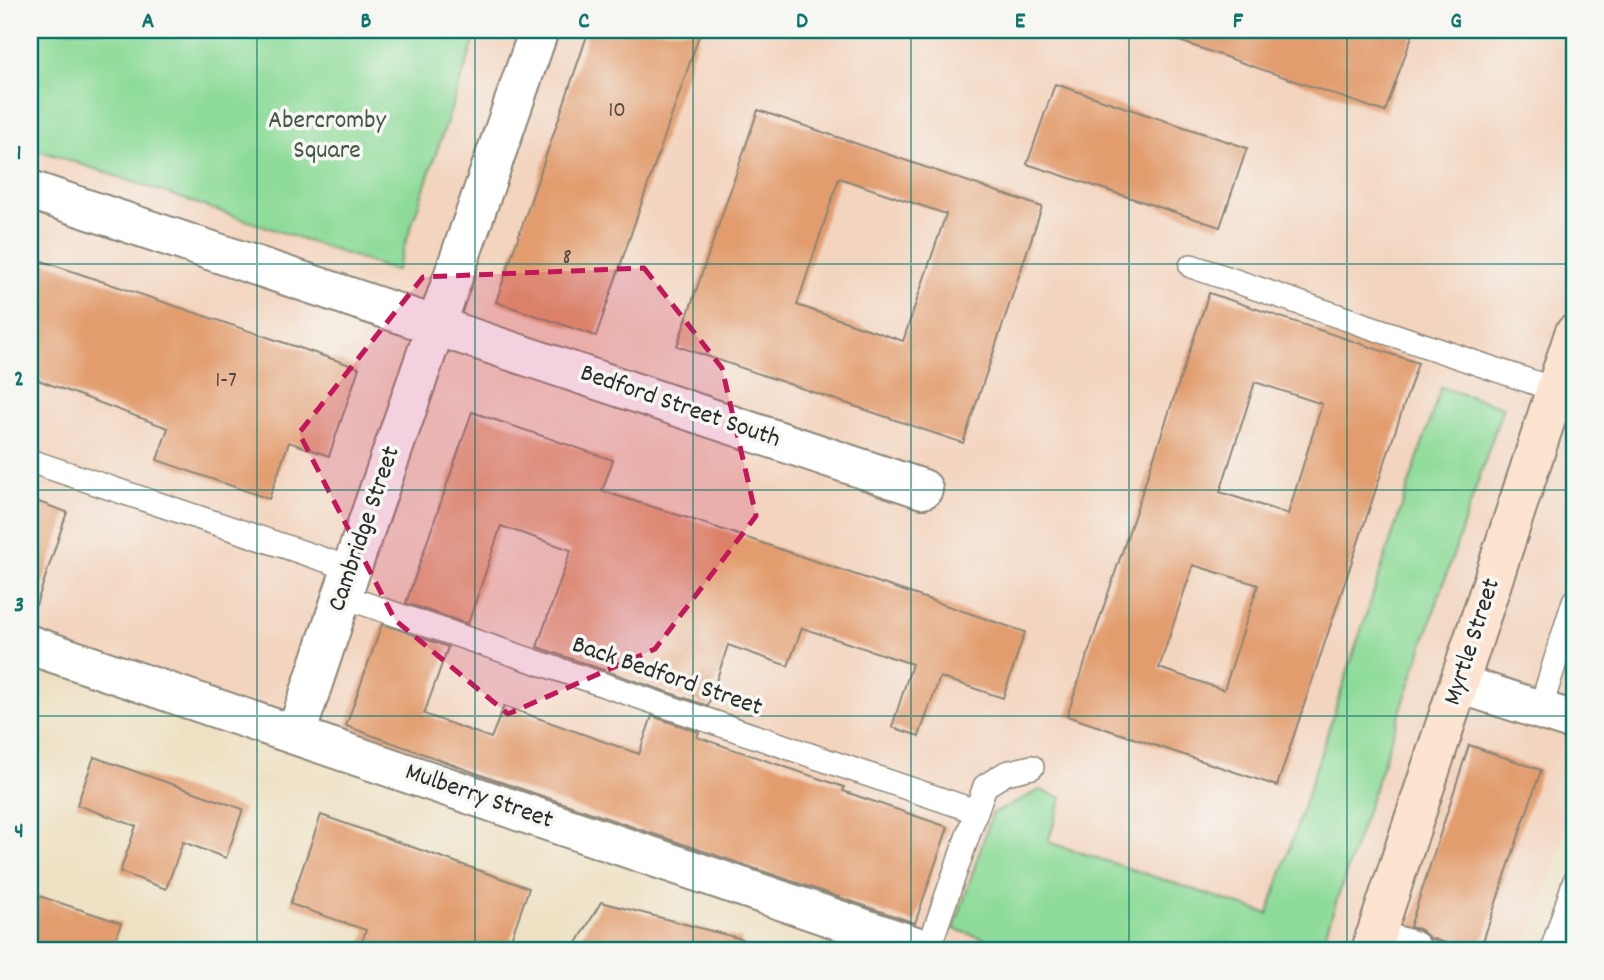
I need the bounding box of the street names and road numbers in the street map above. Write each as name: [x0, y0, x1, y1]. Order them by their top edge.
street label: Bedford Street South: [575, 355, 785, 459]
street label: Cambridge Street: [319, 441, 411, 617]
street label: Myrtle Street: [1435, 573, 1511, 710]
street label: Back Bedford Street: [567, 627, 768, 727]
street label: Mulberry Street: [400, 754, 558, 840]

